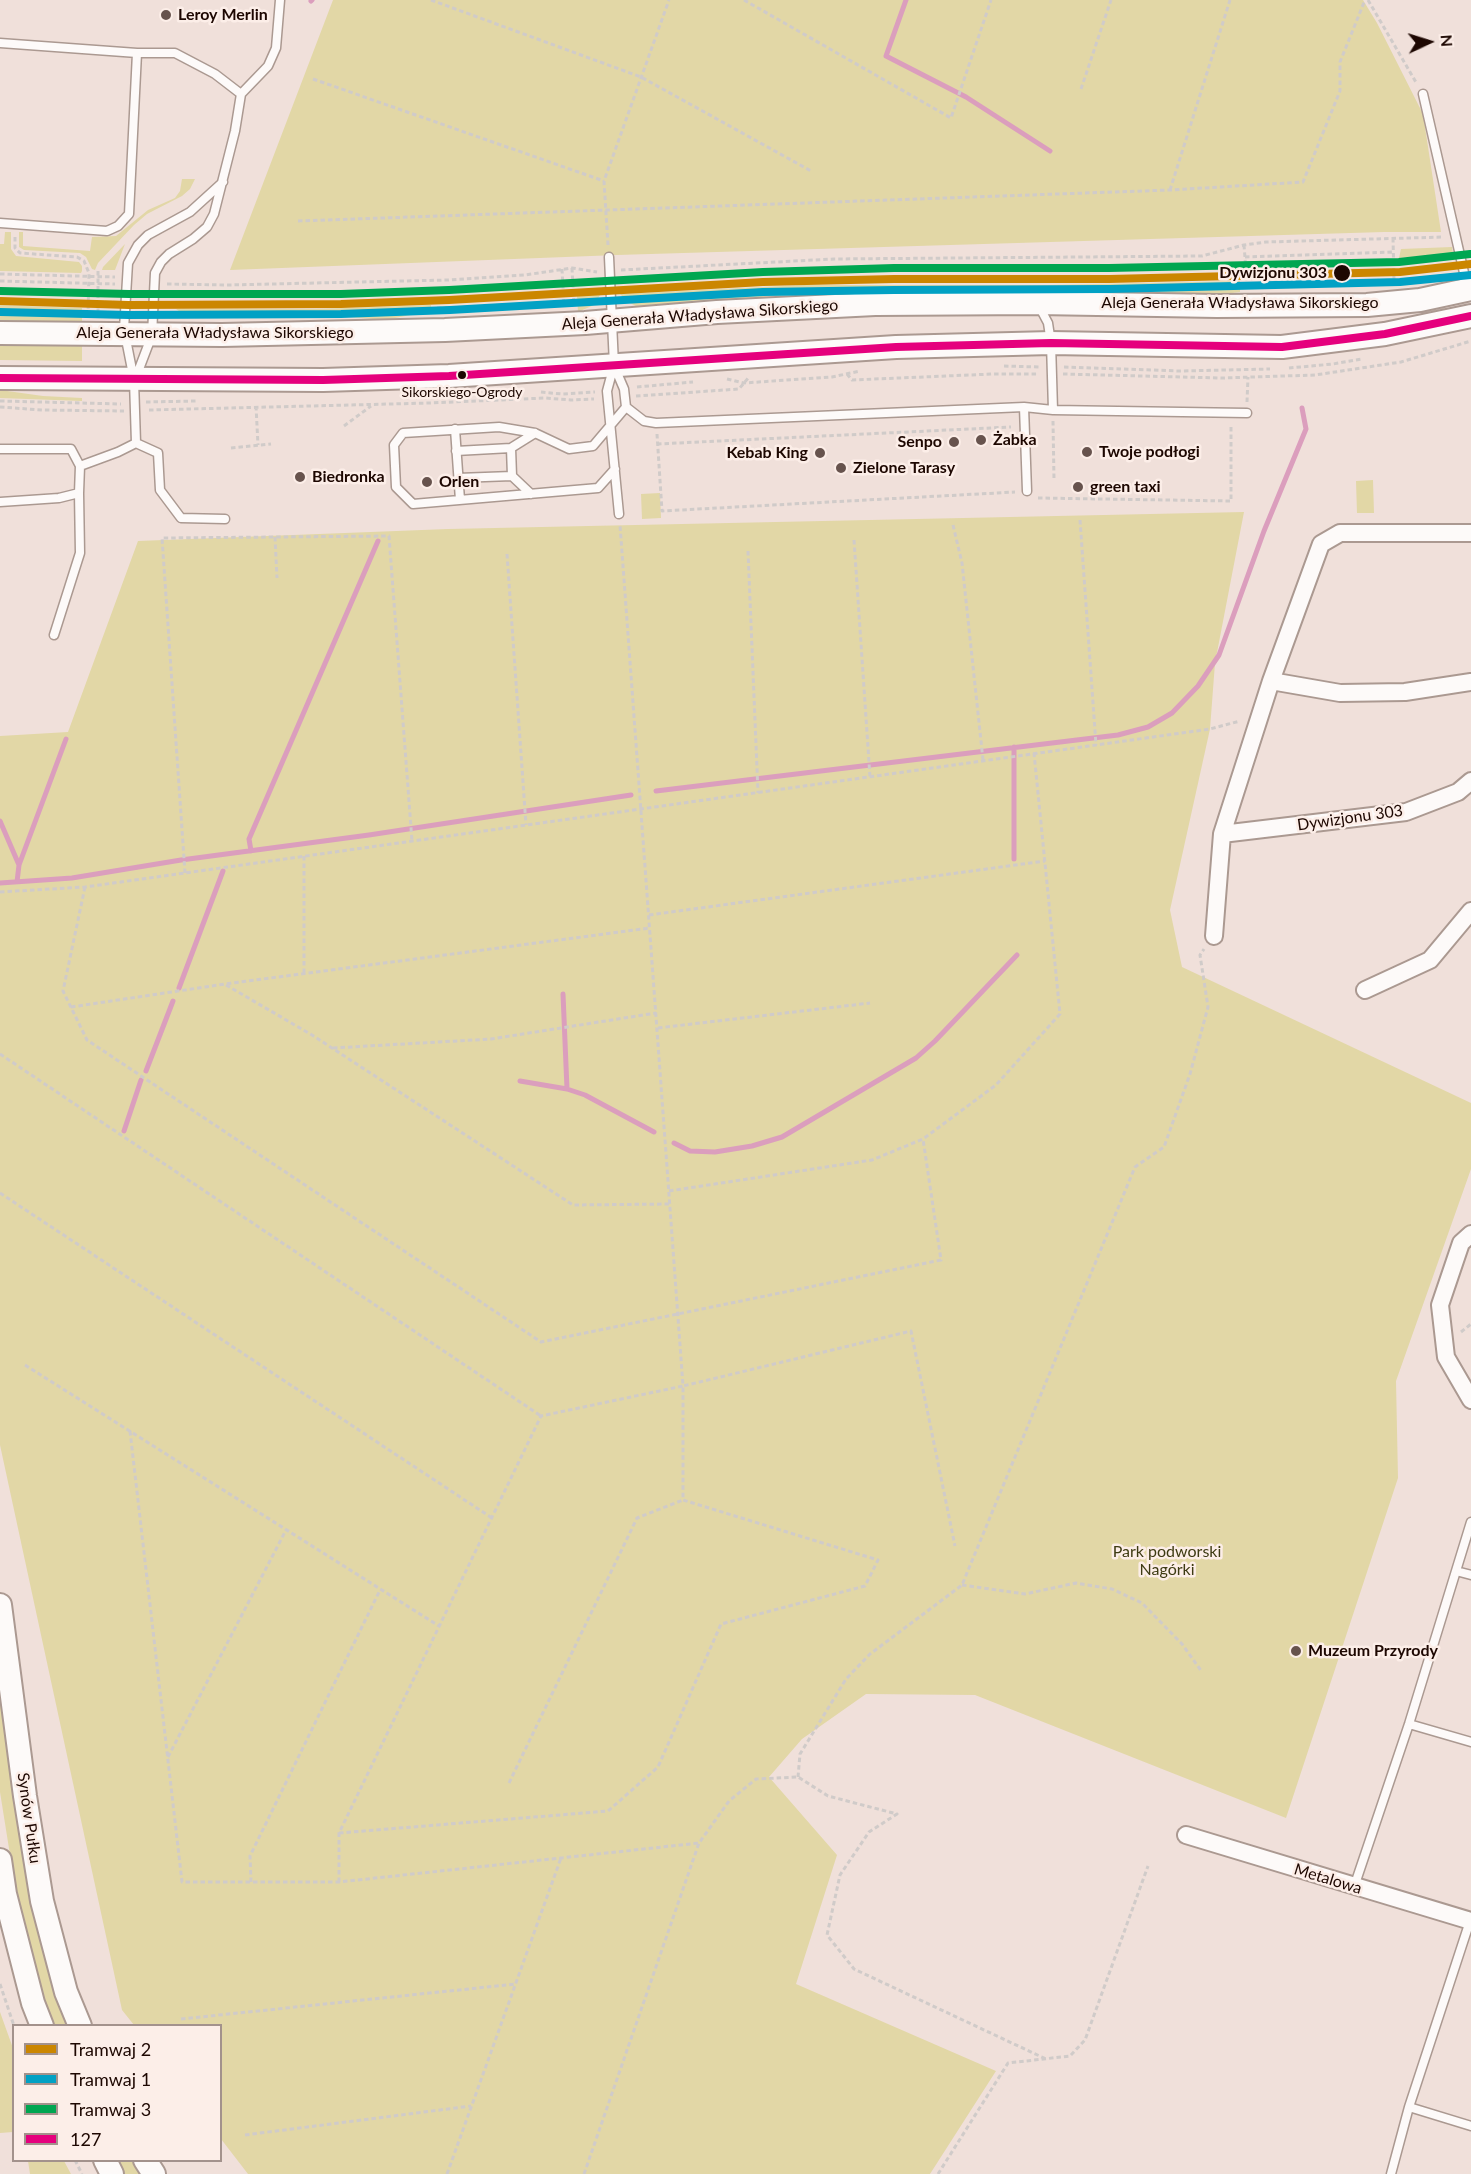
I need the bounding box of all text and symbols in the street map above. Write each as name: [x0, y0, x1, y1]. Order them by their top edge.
place label: Leroy Merlin: [178, 5, 268, 25]
marker: Leroy Merlin: [159, 8, 173, 22]
north arrow: [1399, 12, 1459, 72]
text: N: [1438, 34, 1457, 48]
place label: Dywizjonu 303: [1219, 263, 1327, 283]
marker: Dywizjonu 303: [1332, 263, 1352, 283]
street label: Aleja Generała Władysława Sikorskiego: [1101, 293, 1379, 313]
street label: Aleja Generała Władysława Sikorskiego: [561, 296, 839, 334]
street label: Aleja Generała Władysława Sikorskiego: [76, 323, 354, 343]
marker: Sikorskiego-Ogrody: [456, 369, 468, 381]
place label: Sikorskiego-Ogrody: [402, 384, 522, 400]
place label: Żabka: [993, 430, 1037, 450]
place label: Senpo: [897, 432, 942, 452]
marker: Żabka: [974, 433, 988, 447]
marker: Senpo: [947, 435, 961, 449]
place label: Twoje podłogi: [1099, 442, 1200, 462]
place label: Kebab King: [726, 443, 808, 463]
marker: Twoje podłogi: [1080, 445, 1094, 459]
marker: Kebab King: [813, 446, 827, 460]
place label: Zielone Tarasy: [853, 458, 955, 478]
marker: Zielone Tarasy: [834, 461, 848, 475]
place label: Biedronka: [312, 467, 385, 487]
marker: Biedronka: [293, 470, 307, 484]
place label: Orlen: [439, 472, 479, 492]
marker: Orlen: [420, 475, 434, 489]
place label: green taxi: [1090, 477, 1161, 497]
marker: green taxi: [1071, 480, 1085, 494]
street label: Dywizjonu 303: [1296, 801, 1404, 835]
park label: Park podworski Nagórki: [1113, 1542, 1221, 1580]
place label: Muzeum Przyrody: [1308, 1641, 1438, 1661]
marker: Muzeum Przyrody: [1289, 1644, 1303, 1658]
street label: Synów Pułku: [13, 1771, 45, 1865]
street label: Metalowa: [1292, 1860, 1364, 1898]
legend: [12, 2024, 222, 2162]
text: Tramwaj 2: [70, 2038, 151, 2060]
text: Tramwaj 1: [70, 2068, 151, 2090]
text: Tramwaj 3: [70, 2098, 151, 2120]
text: 127: [70, 2128, 101, 2150]

